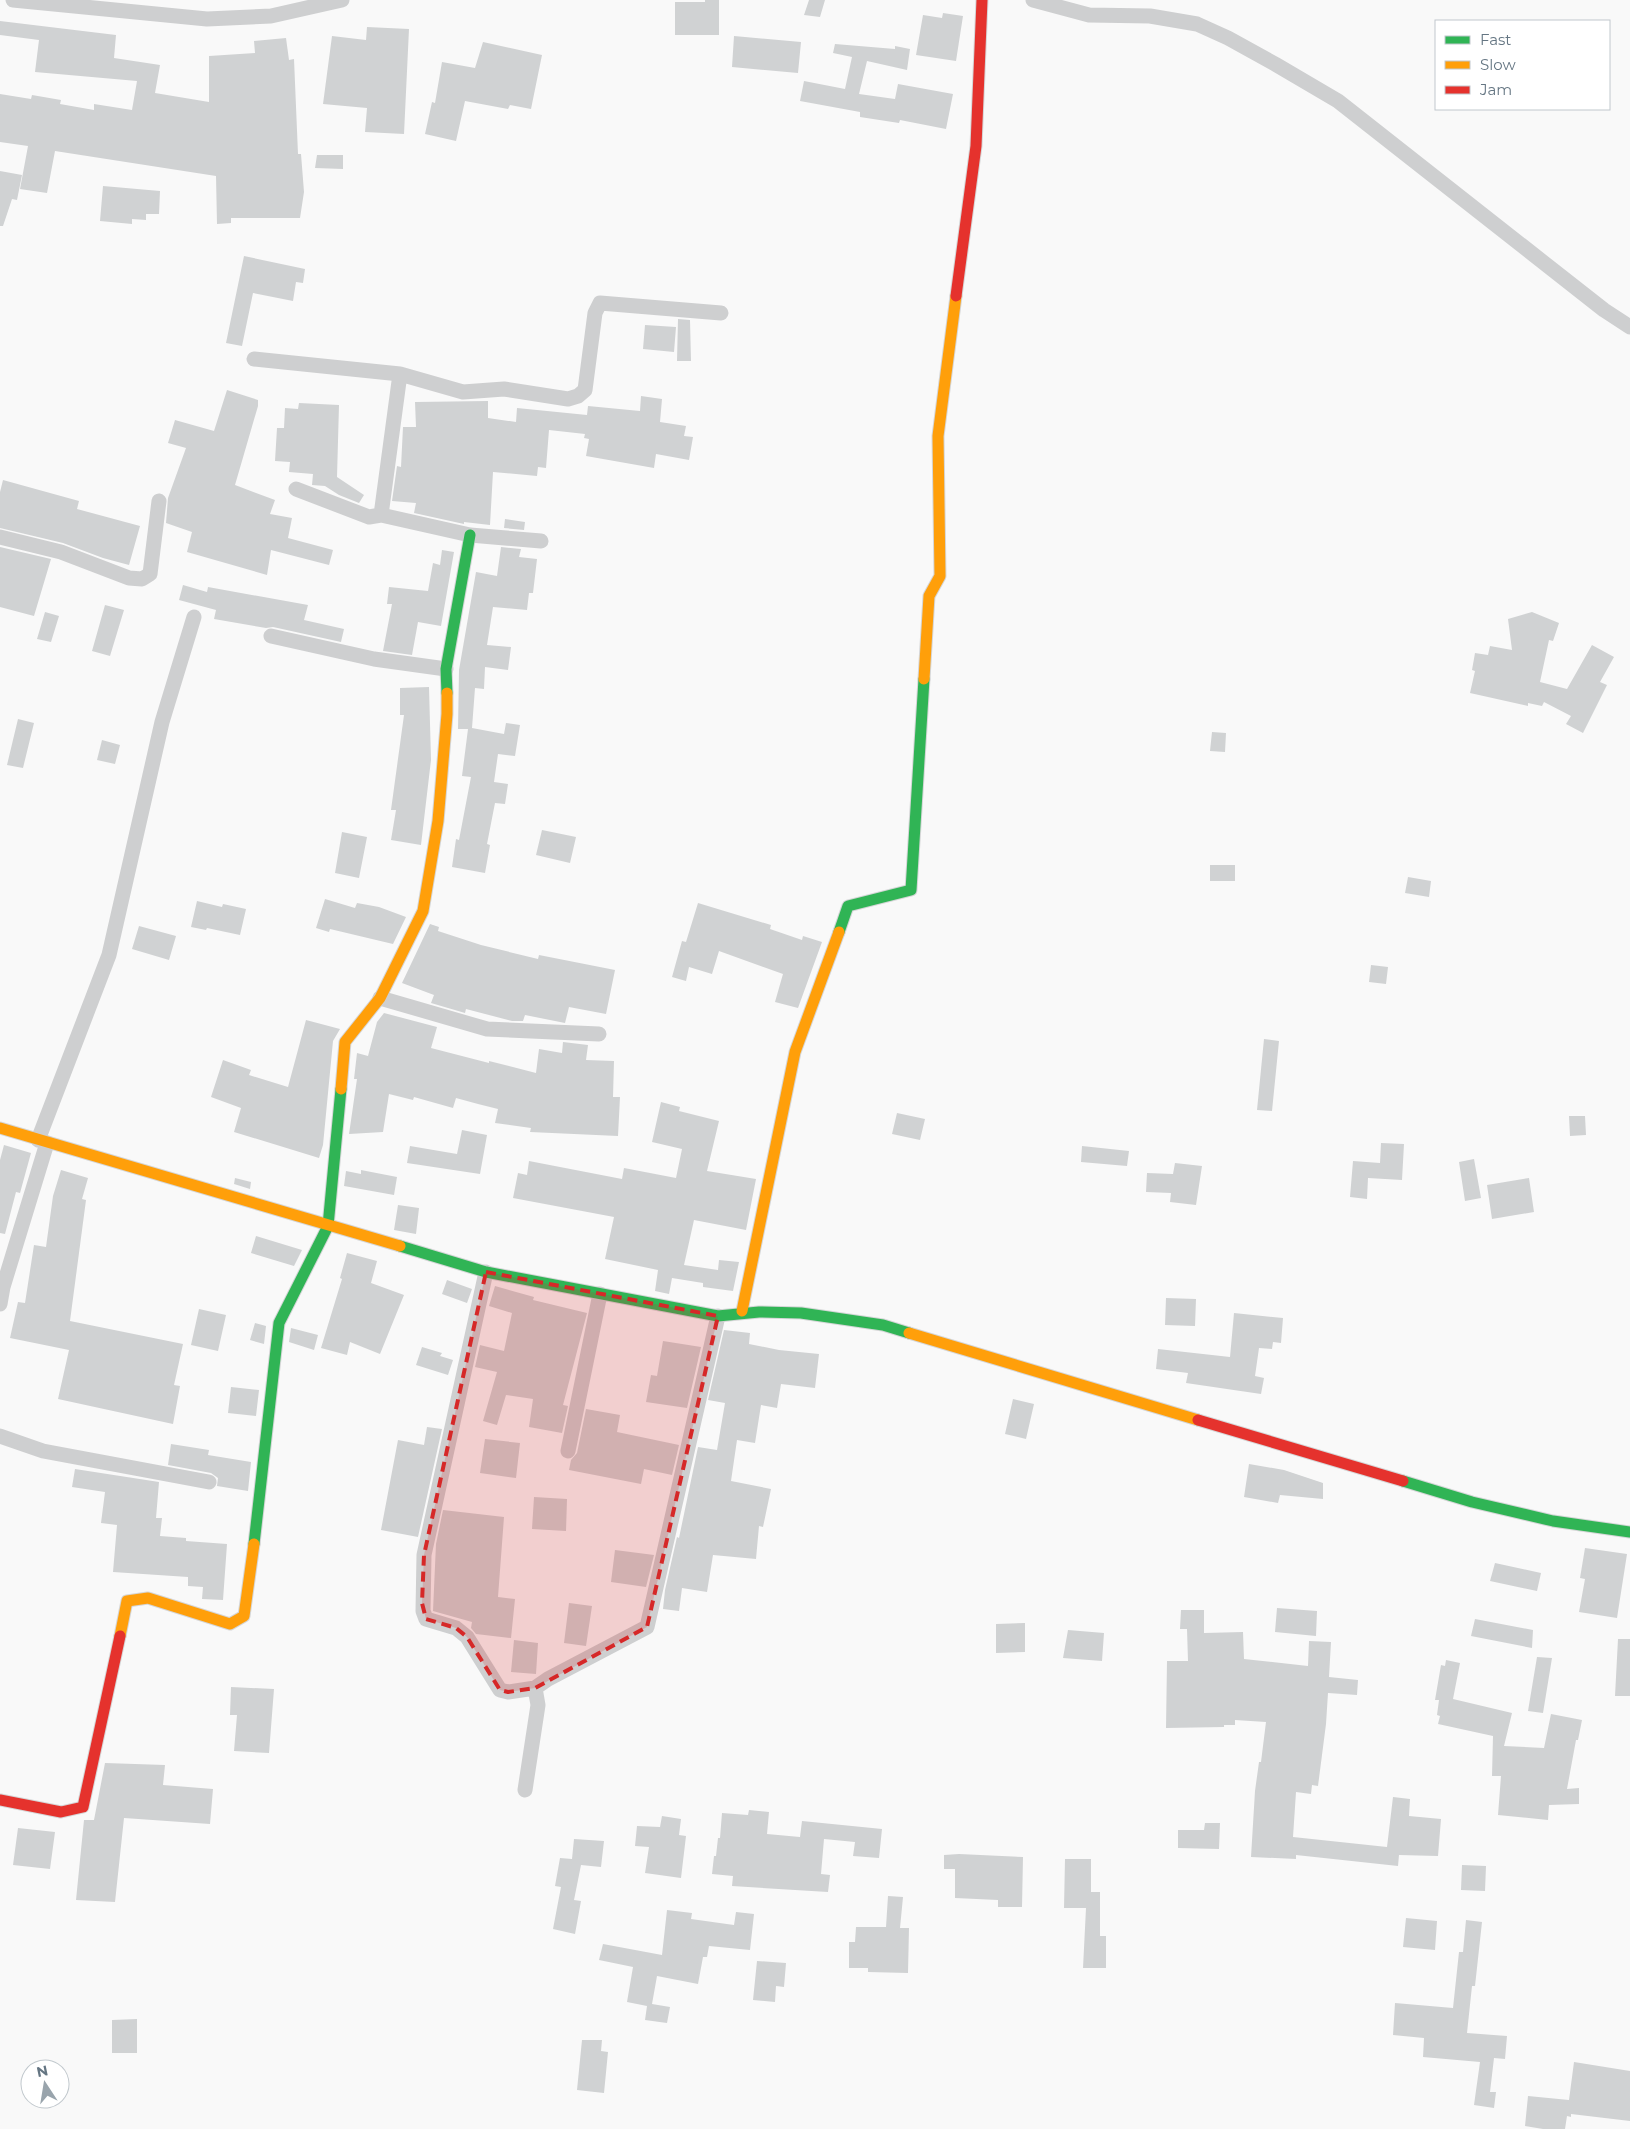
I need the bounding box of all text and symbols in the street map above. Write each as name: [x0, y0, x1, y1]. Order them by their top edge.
legend: [1435, 20, 1610, 110]
text: Fast: [1480, 30, 1511, 49]
text: Slow: [1480, 55, 1516, 74]
text: Jam: [1479, 80, 1512, 99]
north arrow: [20, 2059, 70, 2109]
text: N: [35, 2061, 50, 2081]

